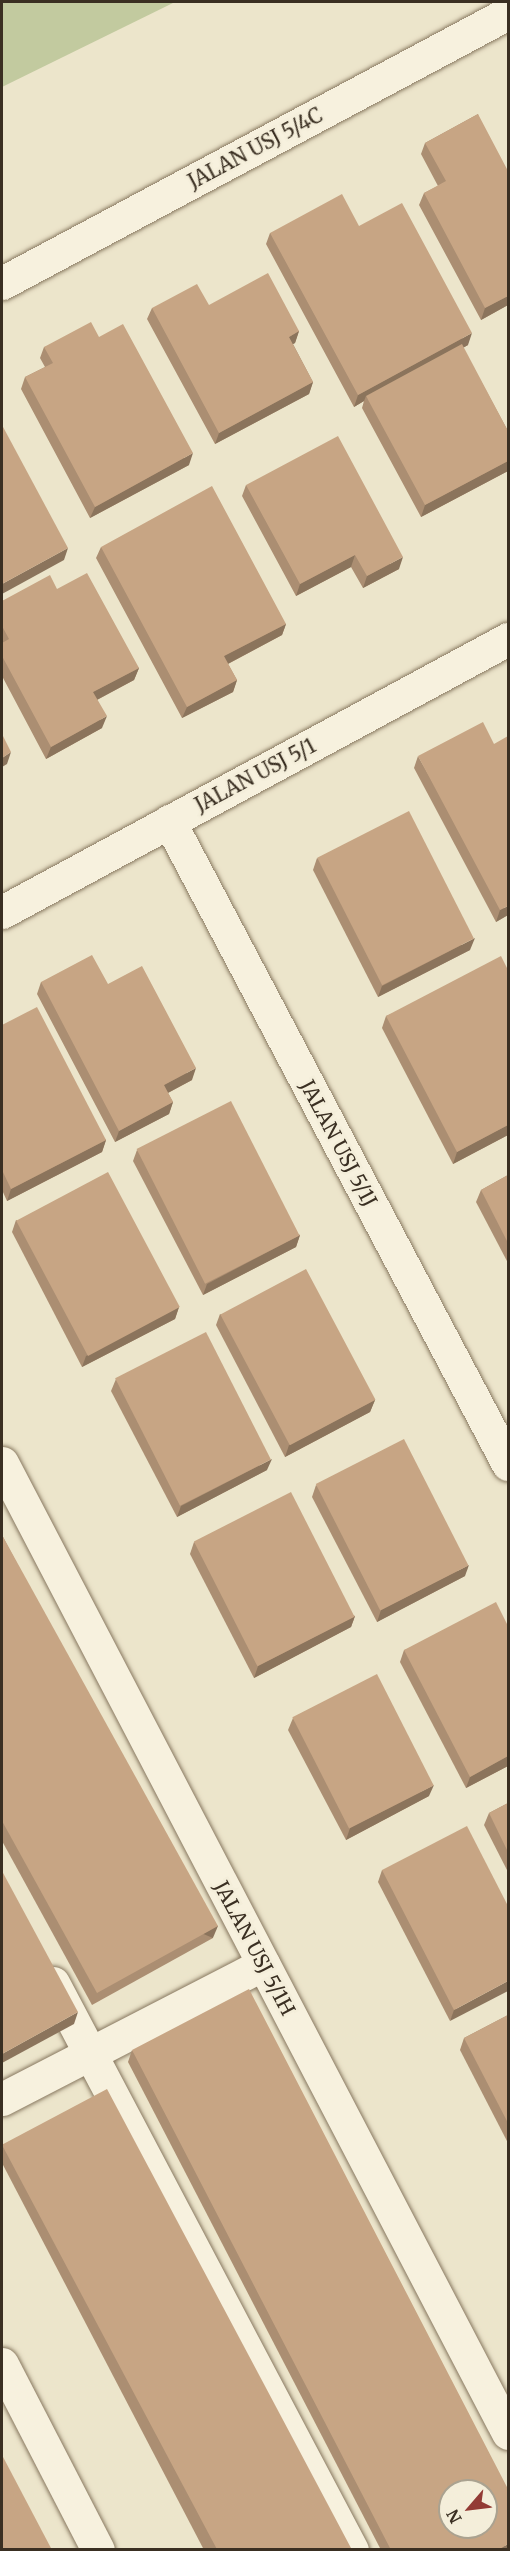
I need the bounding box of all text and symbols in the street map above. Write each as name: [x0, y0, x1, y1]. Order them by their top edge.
street label: JALAN USJ 5/4C: [184, 103, 326, 193]
street label: JALAN USJ 5/1: [191, 733, 319, 817]
street label: JALAN USJ 5/1J: [296, 1076, 382, 1210]
street label: JALAN USJ 5/1H: [209, 1877, 301, 2019]
north arrow: [438, 2479, 498, 2539]
text: N: [442, 2506, 466, 2527]

